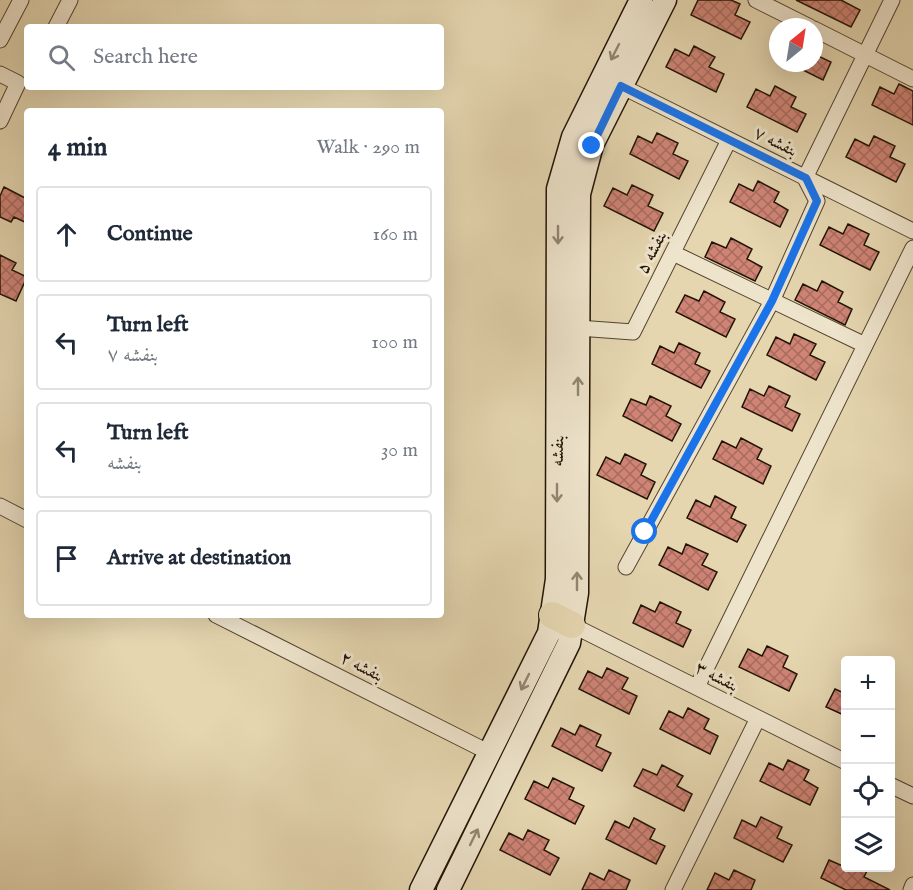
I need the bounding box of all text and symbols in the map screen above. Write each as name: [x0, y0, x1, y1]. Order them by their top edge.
north arrow: [769, 18, 823, 72]
search box: [24, 24, 444, 90]
icon: search: [45, 41, 78, 74]
text: Search here: [93, 43, 198, 71]
one-way arrow: [609, 43, 620, 61]
street label: بنفشه ۷: [750, 122, 801, 163]
text: 4 min: [48, 131, 107, 164]
route end: [578, 132, 604, 158]
text: Walk · 290 m: [316, 135, 420, 160]
icon: ahead: [50, 218, 83, 251]
text: Continue: [107, 220, 193, 248]
text: 160 m: [372, 222, 418, 247]
one-way arrow: [552, 225, 564, 245]
street label: بنفشه ۵: [632, 227, 673, 278]
text: Turn left: [107, 311, 189, 339]
icon: left: [50, 326, 83, 359]
text: 100 m: [371, 330, 418, 355]
text: بنفشه ۷: [107, 343, 158, 368]
one-way arrow: [572, 377, 584, 397]
text: Turn left: [107, 419, 189, 447]
icon: left: [50, 434, 83, 467]
street label: بنفشه: [547, 435, 570, 467]
text: 30 m: [381, 438, 418, 463]
text: بنفشه: [107, 451, 142, 476]
one-way arrow: [551, 483, 563, 503]
route start: [631, 518, 657, 544]
icon: arrive: [50, 542, 83, 575]
text: Arrive at destination: [107, 544, 291, 572]
one-way arrow: [571, 572, 583, 592]
street label: بنفشه ۲: [336, 647, 387, 688]
map controls: [841, 656, 895, 872]
button: +: [841, 656, 895, 710]
street label: بنفشه ۳: [691, 657, 742, 698]
one-way arrow: [518, 672, 530, 690]
button: −: [841, 710, 895, 764]
button: locate: [841, 764, 895, 818]
button: layers: [841, 818, 895, 872]
one-way arrow: [469, 829, 480, 847]

